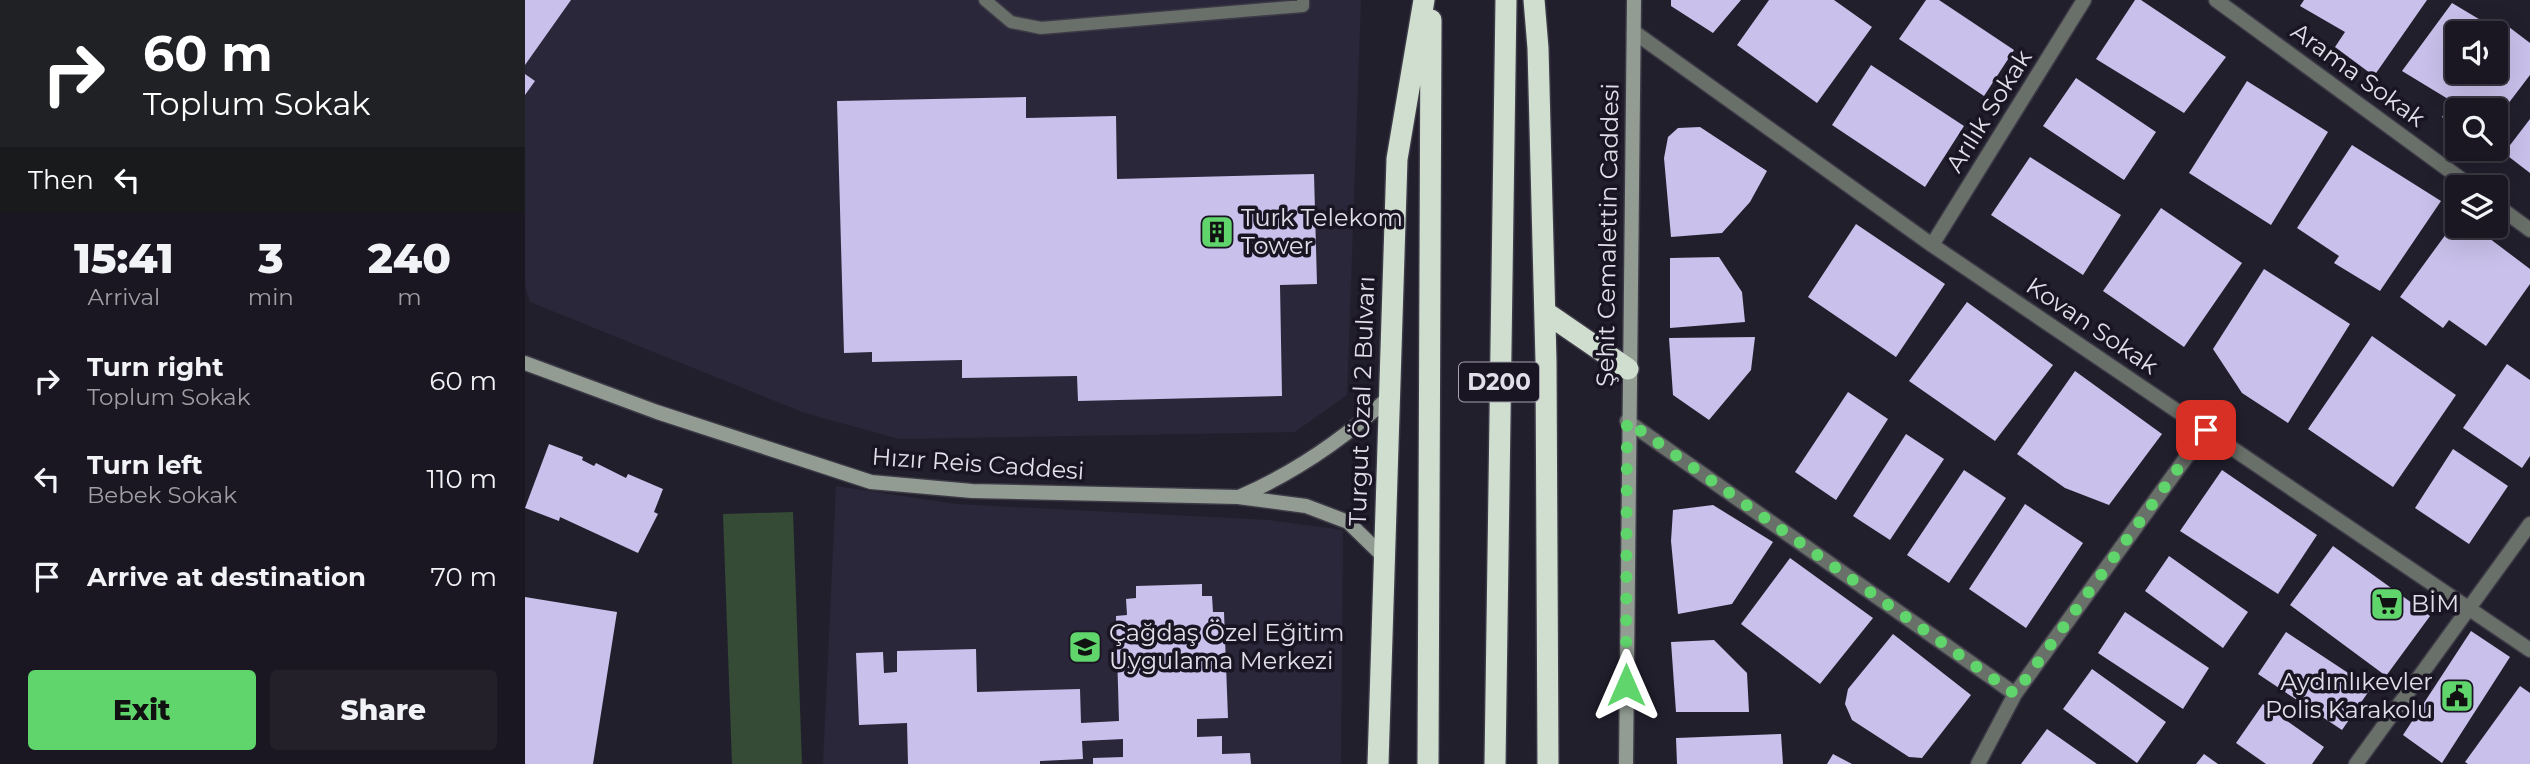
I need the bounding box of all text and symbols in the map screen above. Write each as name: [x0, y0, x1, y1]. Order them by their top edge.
street label: Arama Sokak: [2286, 16, 2431, 133]
map controls: [2445, 21, 2508, 238]
button: sound: [2445, 21, 2508, 84]
text: 60 m: [143, 24, 273, 83]
icon: right: [28, 28, 119, 119]
street label: Arılık Sokak: [1939, 44, 2038, 177]
street label: Şehit Cemalettin Caddesi: [1590, 83, 1625, 387]
text: Toplum Sokak: [143, 84, 370, 123]
button: search: [2445, 98, 2508, 161]
icon: left: [108, 161, 146, 199]
text: Then: [28, 164, 94, 196]
button: layers: [2445, 175, 2508, 238]
place label: Turk Telekom Tower: [1241, 203, 1403, 260]
building icon: Turk Telekom Tower: [1198, 213, 1236, 251]
text: 15:41: [74, 232, 174, 284]
text: 3: [258, 232, 283, 284]
text: 240: [368, 232, 451, 284]
street label: Kovan Sokak: [2021, 271, 2164, 381]
street label: Turgut Özal 2 Bulvarı: [1343, 276, 1380, 526]
text: Arrival: [88, 283, 160, 311]
text: min: [248, 283, 294, 311]
text: m: [397, 283, 422, 311]
text: Turn right: [87, 351, 223, 383]
icon: right: [28, 362, 66, 400]
road number: D200: [1459, 362, 1539, 402]
text: 60 m: [430, 365, 497, 397]
text: Toplum Sokak: [87, 383, 250, 411]
pin: [2176, 400, 2236, 460]
icon: arrive: [2187, 411, 2225, 449]
street label: Hızır Reis Caddesi: [871, 442, 1085, 485]
text: Turn left: [87, 449, 203, 481]
icon: left: [28, 460, 66, 498]
text: 110 m: [427, 463, 497, 495]
text: Bebek Sokak: [87, 481, 237, 509]
icon: arrive: [28, 558, 66, 596]
text: Arrive at destination: [87, 561, 366, 593]
text: 70 m: [431, 561, 497, 593]
supermarket icon: BİM: [2368, 585, 2406, 623]
place label: BİM: [2411, 589, 2459, 618]
place label: Çağdaş Özel Eğitim Uygulama Merkezi: [1109, 618, 1345, 675]
school or university icon: Çağdaş Özel Eğitim Uygulama Merkezi: [1066, 628, 1104, 666]
position arrow: [1589, 648, 1663, 722]
place label: Aydınlıkevler Polis Karakolu: [2265, 667, 2433, 724]
button: Exit: [28, 670, 256, 750]
button: Share: [270, 670, 497, 750]
public building icon: Aydınlıkevler Polis Karakolu: [2438, 677, 2476, 715]

